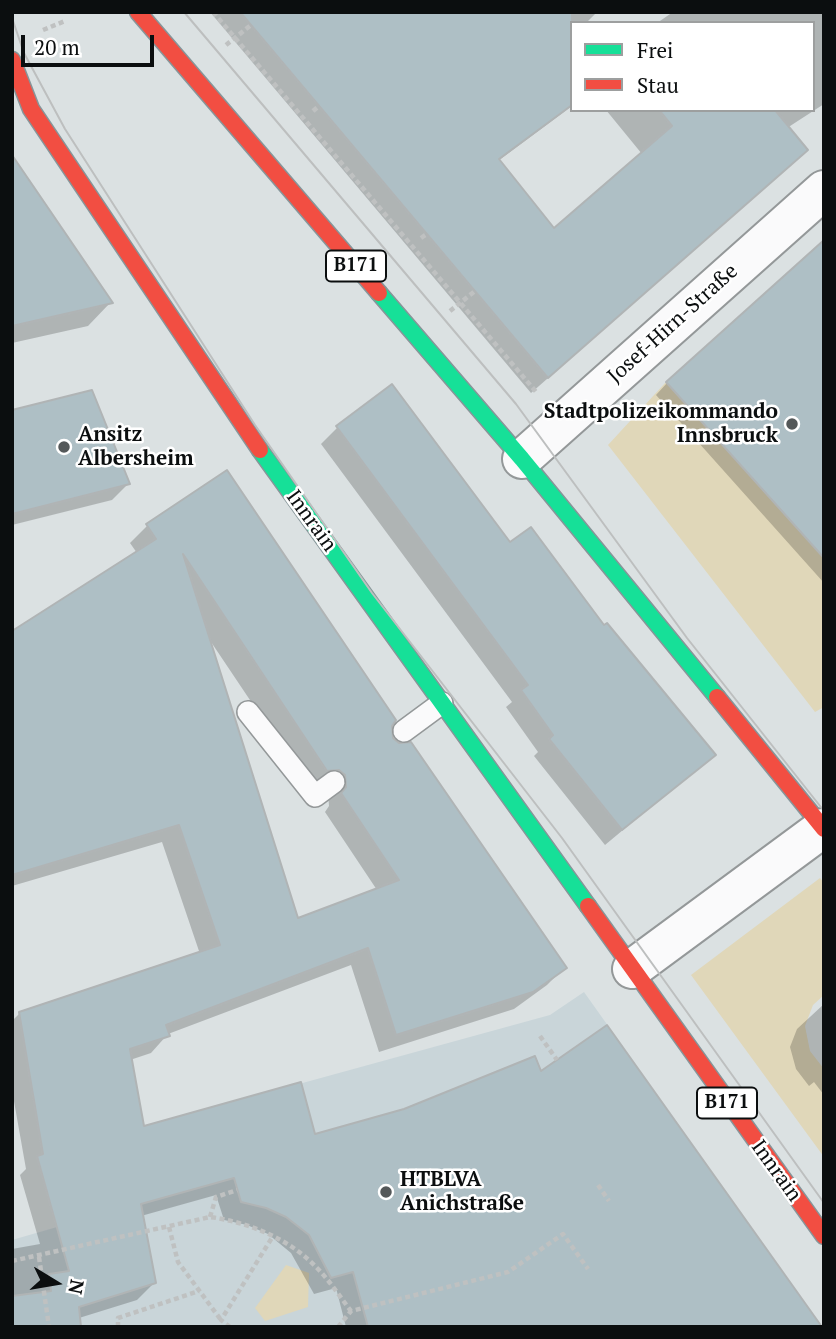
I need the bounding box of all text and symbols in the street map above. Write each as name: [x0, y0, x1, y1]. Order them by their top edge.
scale bar: [24, 21, 158, 65]
legend: [570, 21, 815, 112]
text: 20 m: [34, 33, 80, 61]
text: Frei: [637, 36, 673, 64]
text: Stau: [637, 71, 679, 99]
road number: B171: [326, 250, 386, 282]
street label: Josef-Hirn-Straße: [603, 259, 743, 389]
place label: Stadtpolizeikommando Innsbruck: [544, 399, 778, 449]
marker: Stadtpolizeikommando Innsbruck: [784, 416, 800, 432]
place label: Ansitz Albersheim: [78, 422, 194, 472]
marker: Ansitz Albersheim: [56, 439, 72, 455]
street label: Innrain: [280, 485, 342, 557]
road number: B171: [697, 1088, 757, 1119]
street label: Innrain: [745, 1135, 807, 1207]
place label: HTBLVA Anichstraße: [400, 1167, 524, 1217]
marker: HTBLVA Anichstraße: [378, 1184, 394, 1200]
north arrow: [21, 1248, 91, 1318]
text: N: [63, 1278, 91, 1297]

